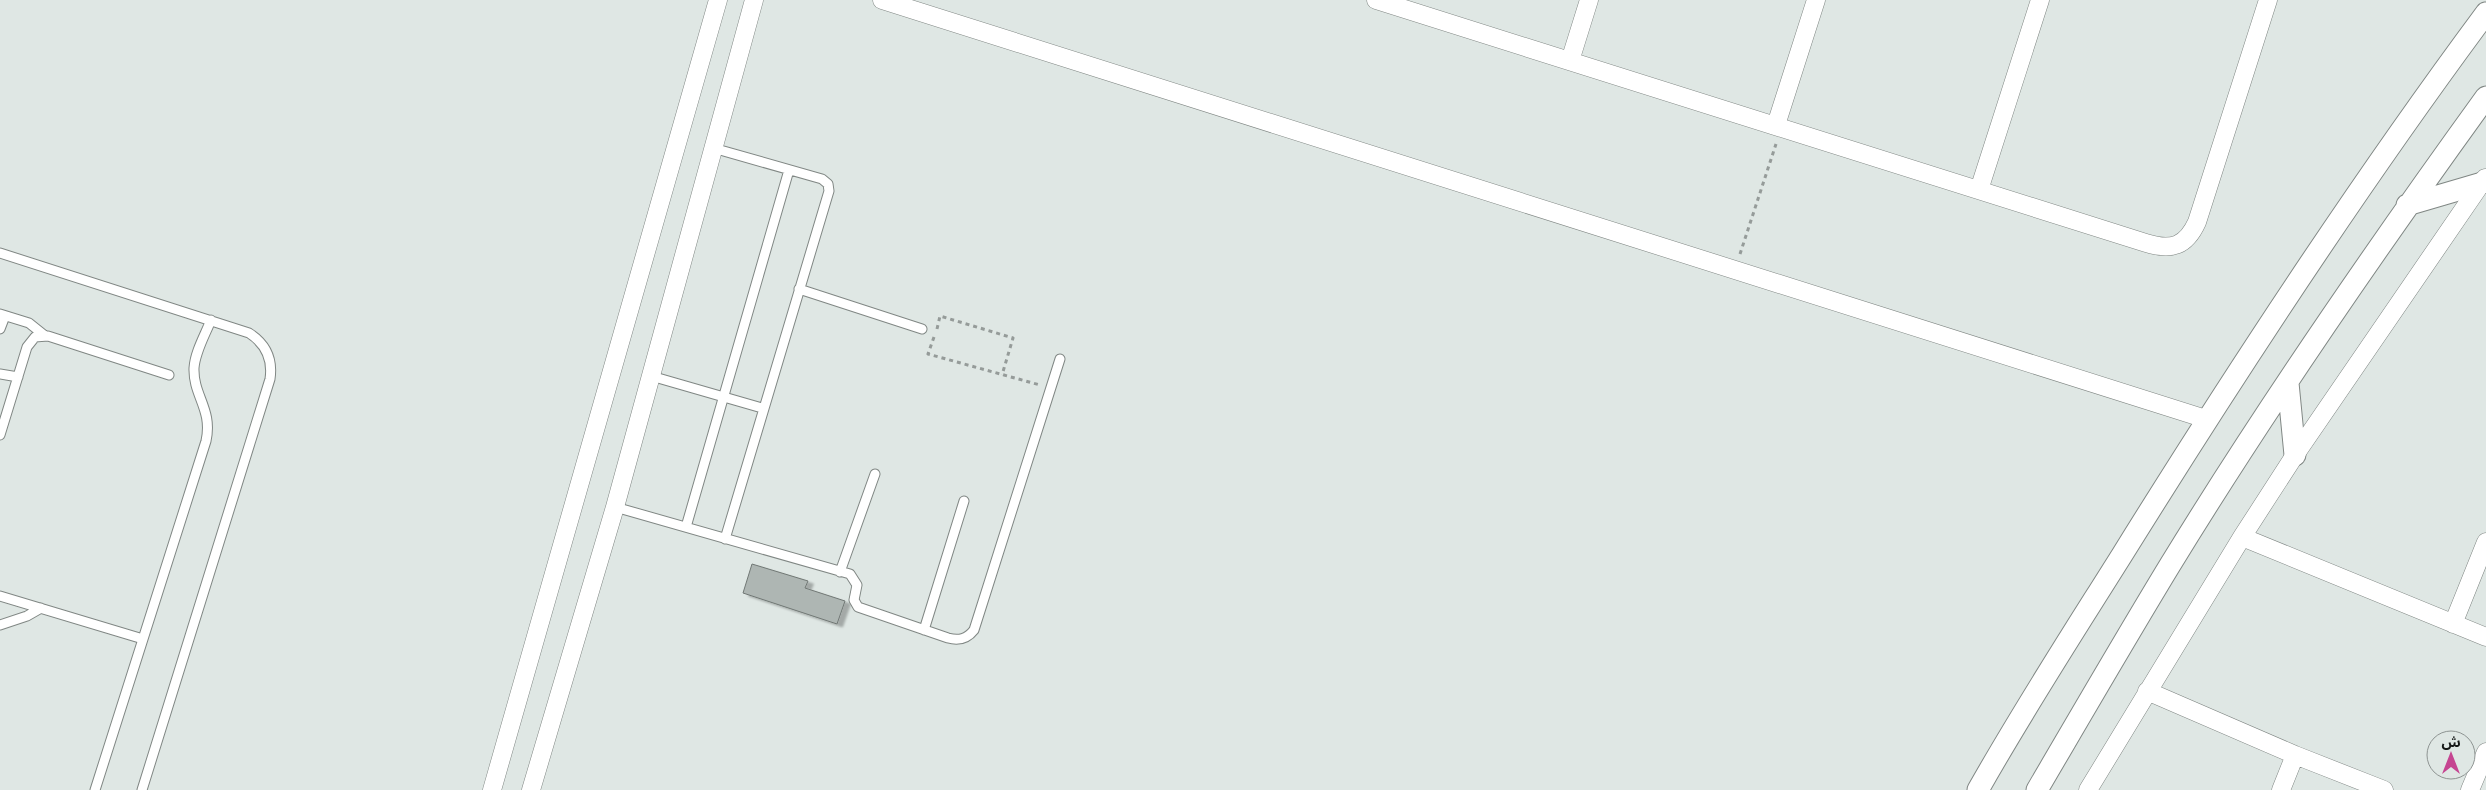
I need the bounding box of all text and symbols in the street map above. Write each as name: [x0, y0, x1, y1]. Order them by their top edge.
north arrow: [2426, 730, 2476, 780]
text: ش: [2441, 734, 2461, 750]

